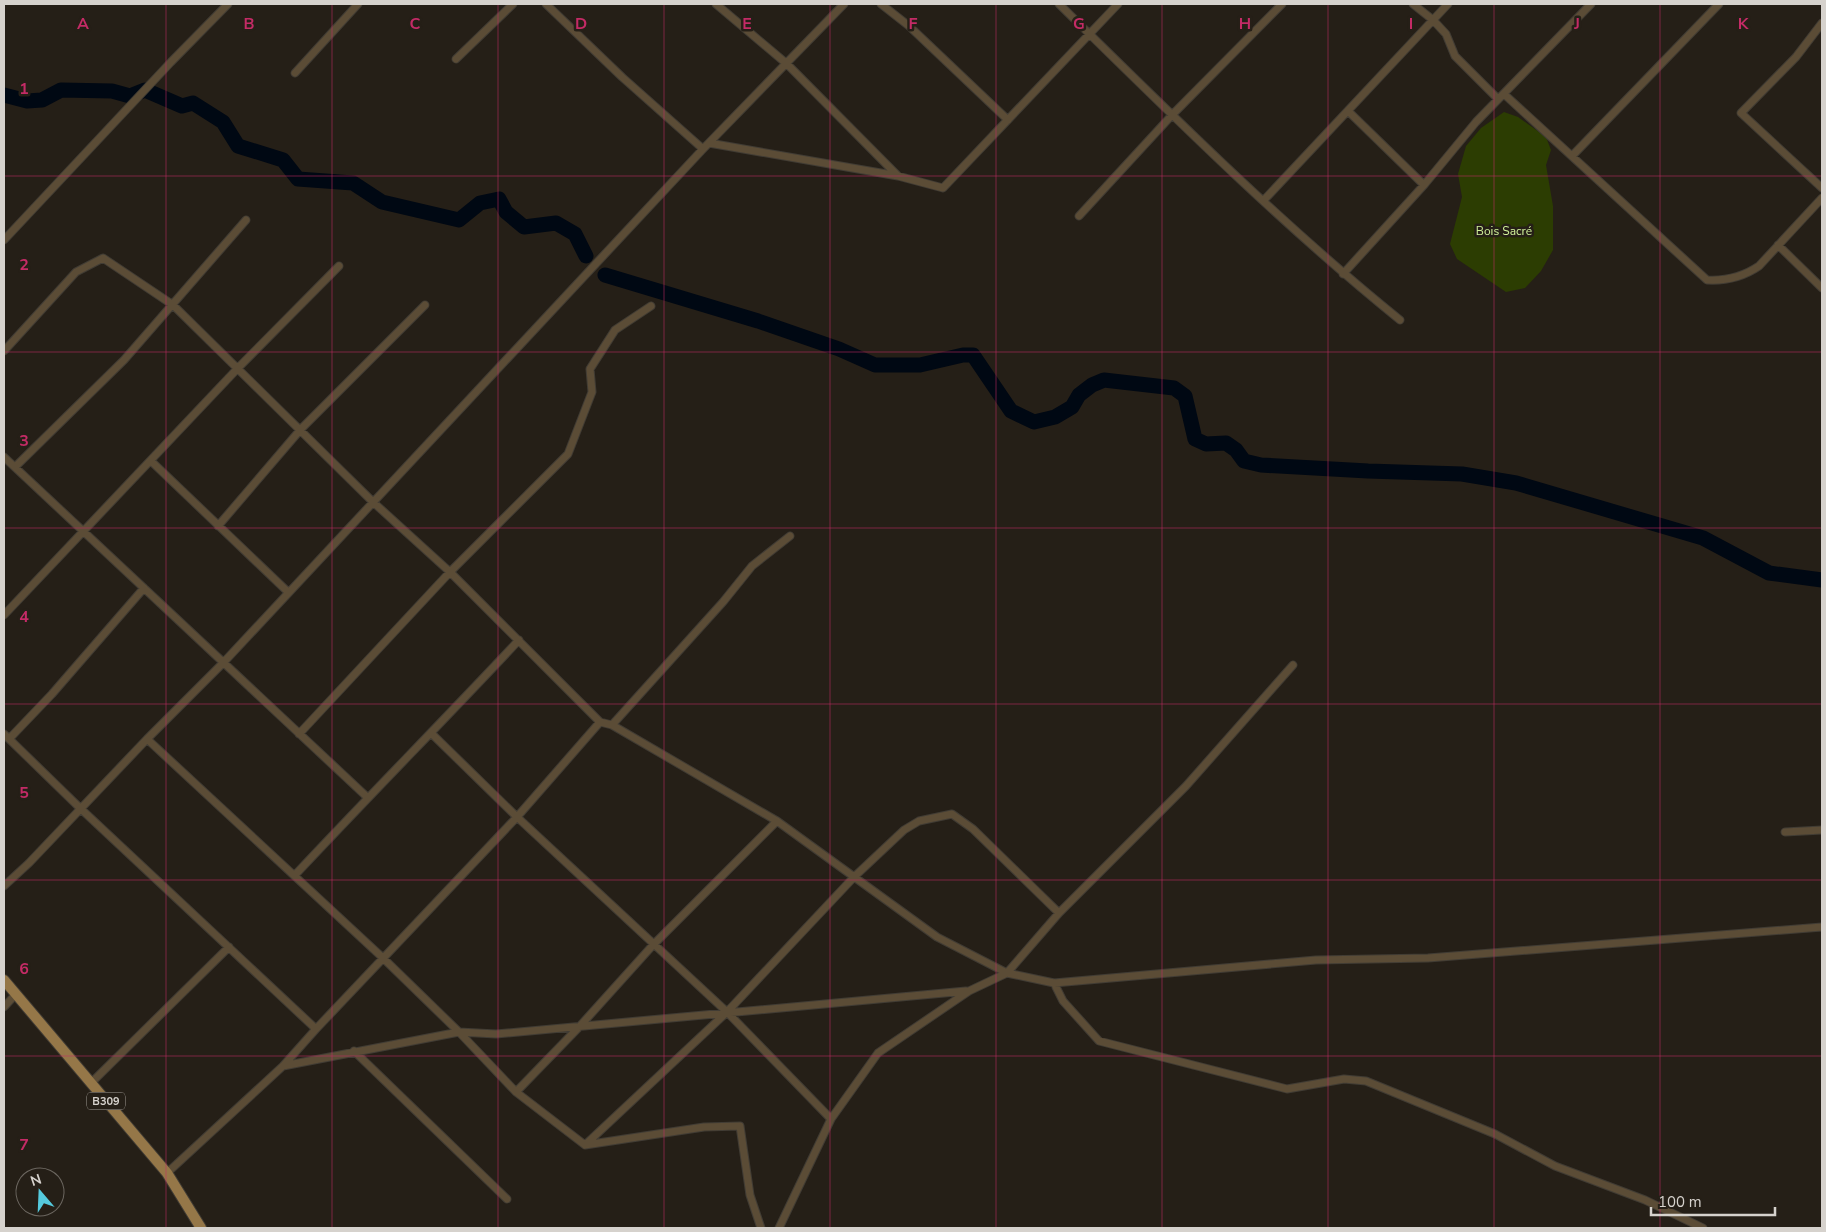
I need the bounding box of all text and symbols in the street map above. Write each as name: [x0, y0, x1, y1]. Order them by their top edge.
text: A: [77, 13, 89, 35]
text: B: [243, 13, 255, 35]
text: C: [410, 13, 421, 35]
text: D: [575, 13, 587, 35]
text: E: [742, 13, 752, 35]
text: F: [909, 13, 918, 35]
text: G: [1073, 13, 1085, 35]
text: H: [1239, 13, 1251, 35]
text: I: [1409, 13, 1413, 35]
text: J: [1573, 13, 1580, 35]
text: K: [1738, 13, 1750, 35]
text: 1: [19, 78, 29, 100]
park label: Bois Sacré: [1476, 223, 1532, 239]
text: 2: [19, 254, 29, 276]
text: 3: [19, 430, 29, 452]
text: 4: [19, 606, 29, 628]
text: 5: [19, 782, 29, 804]
text: 6: [19, 958, 29, 980]
road number: B309: [87, 1092, 125, 1110]
text: 7: [19, 1134, 29, 1156]
north arrow: [15, 1167, 65, 1217]
text: N: [28, 1169, 44, 1191]
scale bar: [1651, 1184, 1775, 1216]
text: 100 m: [1658, 1192, 1702, 1212]

